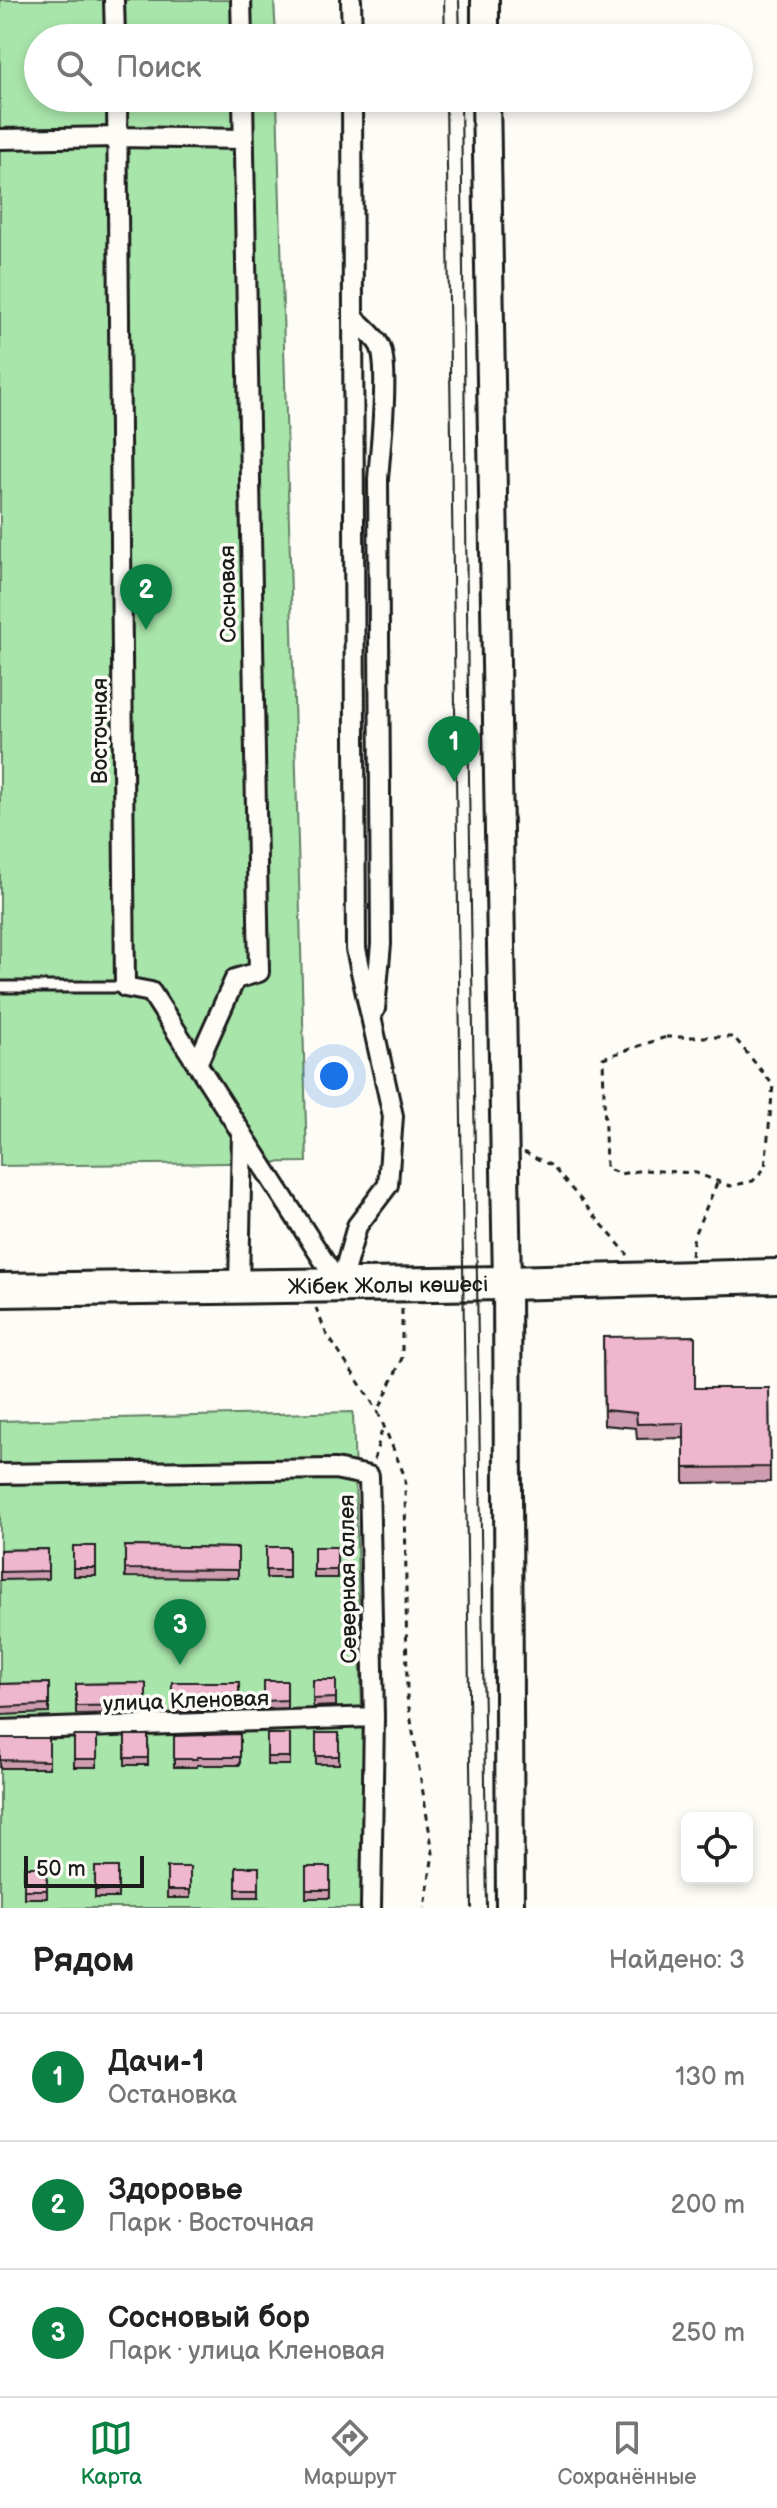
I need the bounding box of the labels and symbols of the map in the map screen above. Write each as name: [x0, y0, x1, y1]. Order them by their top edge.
street label: Сосновая: [214, 545, 243, 643]
pin: 2: [120, 564, 172, 630]
street label: Восточная: [87, 678, 114, 784]
pin: 1: [428, 716, 480, 782]
your location: [314, 1056, 354, 1096]
street label: Жібек Жолы көшесі: [288, 1271, 488, 1301]
street label: Северная аллея: [334, 1494, 363, 1664]
pin: 3: [154, 1599, 206, 1665]
street label: улица Кленовая: [102, 1685, 270, 1718]
scale bar: [24, 1852, 144, 1888]

